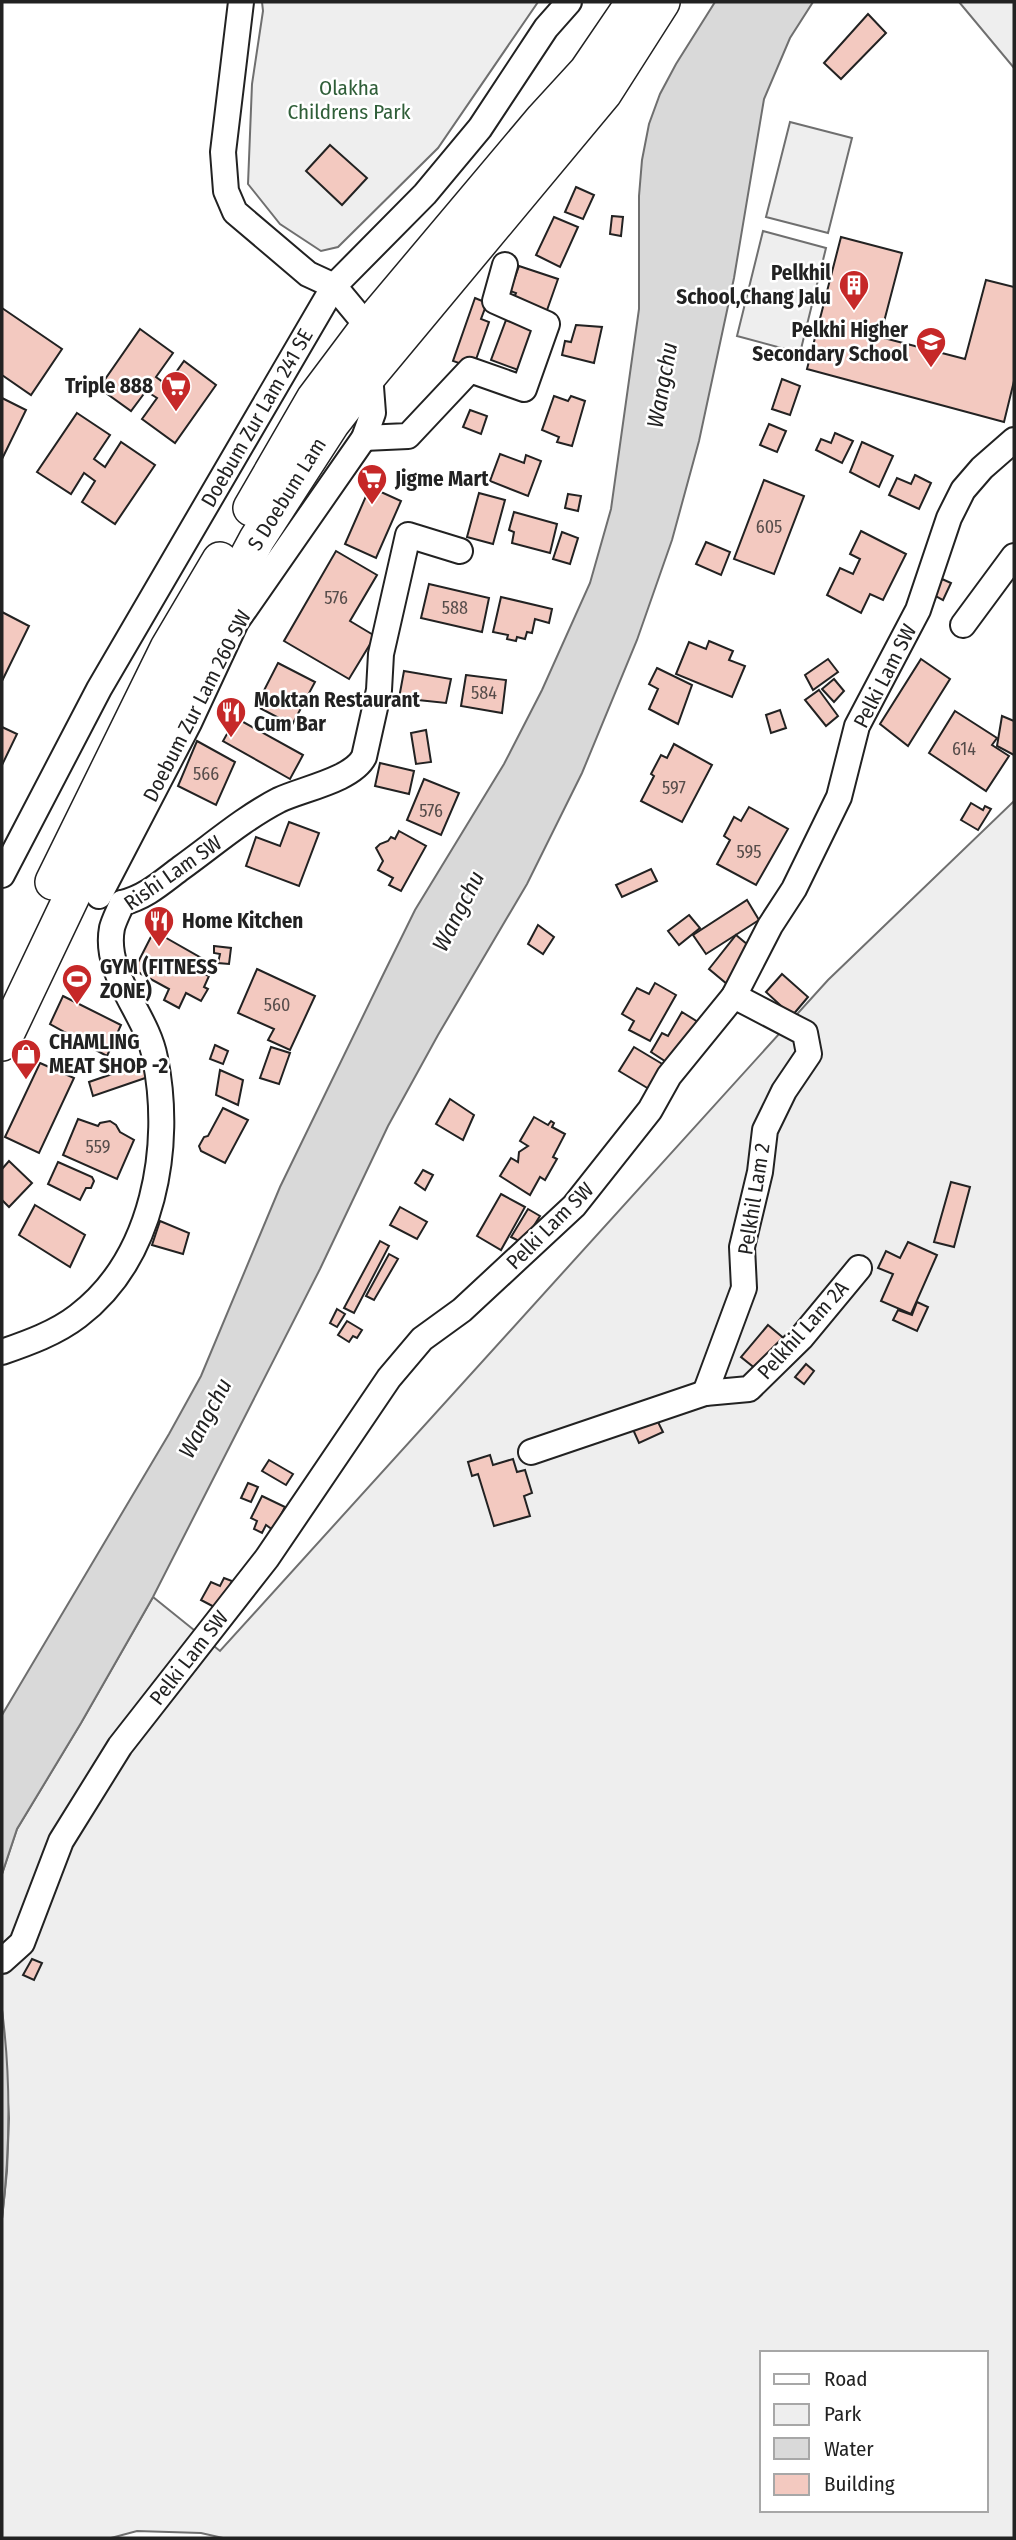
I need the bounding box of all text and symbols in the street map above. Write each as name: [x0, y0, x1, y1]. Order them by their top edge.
park label: Olakha Childrens Park: [288, 75, 411, 125]
place label: Pelkhil School,Chang Jalu: [676, 260, 831, 310]
building icon: Pelkhil School,Chang Jalu: [837, 268, 871, 312]
place label: Pelkhi Higher Secondary School: [752, 317, 908, 367]
street label: Doebum Zur Lam 241 SE: [195, 324, 319, 512]
school or university icon: Pelkhi Higher Secondary School: [914, 325, 948, 369]
water label: Wangchu: [641, 340, 683, 430]
supermarket icon: Triple 888: [159, 369, 193, 413]
place label: Triple 888: [65, 373, 153, 399]
street label: S Doebum Lam: [242, 433, 332, 555]
supermarket icon: Jigme Mart: [355, 462, 389, 506]
place label: Jigme Mart: [394, 466, 489, 492]
house number: 605: [756, 516, 782, 538]
house number: 576: [324, 587, 348, 609]
house number: 588: [442, 597, 468, 619]
street label: Doebum Zur Lam 260 SW: [137, 606, 257, 806]
street label: Pelki Lam SW: [848, 620, 922, 732]
house number: 584: [471, 682, 497, 704]
place label: Moktan Restaurant Cum Bar: [254, 687, 420, 737]
restaurant icon: Moktan Restaurant Cum Bar: [214, 695, 248, 739]
house number: 614: [952, 738, 976, 760]
house number: 566: [193, 763, 219, 785]
house number: 597: [662, 777, 686, 799]
house number: 576: [419, 800, 443, 822]
street label: Rishi Lam SW: [119, 830, 227, 916]
house number: 595: [736, 841, 762, 863]
water label: Wangchu: [426, 866, 490, 956]
restaurant icon: Home Kitchen: [142, 904, 176, 948]
place label: Home Kitchen: [182, 908, 303, 934]
place label: GYM (FITNESS ZONE): [100, 954, 218, 1004]
sports icon: GYM (FITNESS ZONE): [60, 962, 94, 1006]
house number: 560: [264, 994, 290, 1016]
place label: CHAMLING MEAT SHOP -2: [49, 1029, 169, 1079]
shop icon: CHAMLING MEAT SHOP -2: [9, 1037, 43, 1081]
house number: 559: [86, 1136, 110, 1158]
street label: Pelkhil Lam 2: [732, 1141, 776, 1257]
street label: Pelki Lam SW: [501, 1177, 599, 1275]
street label: Pelkhil Lam 2A: [752, 1275, 854, 1385]
water label: Wangchu: [172, 1373, 238, 1463]
street label: Pelki Lam SW: [144, 1605, 234, 1710]
legend: [760, 2351, 988, 2512]
text: Road: [824, 2366, 868, 2392]
text: Park: [824, 2401, 862, 2427]
text: Water: [824, 2436, 874, 2462]
text: Building: [824, 2471, 895, 2497]

